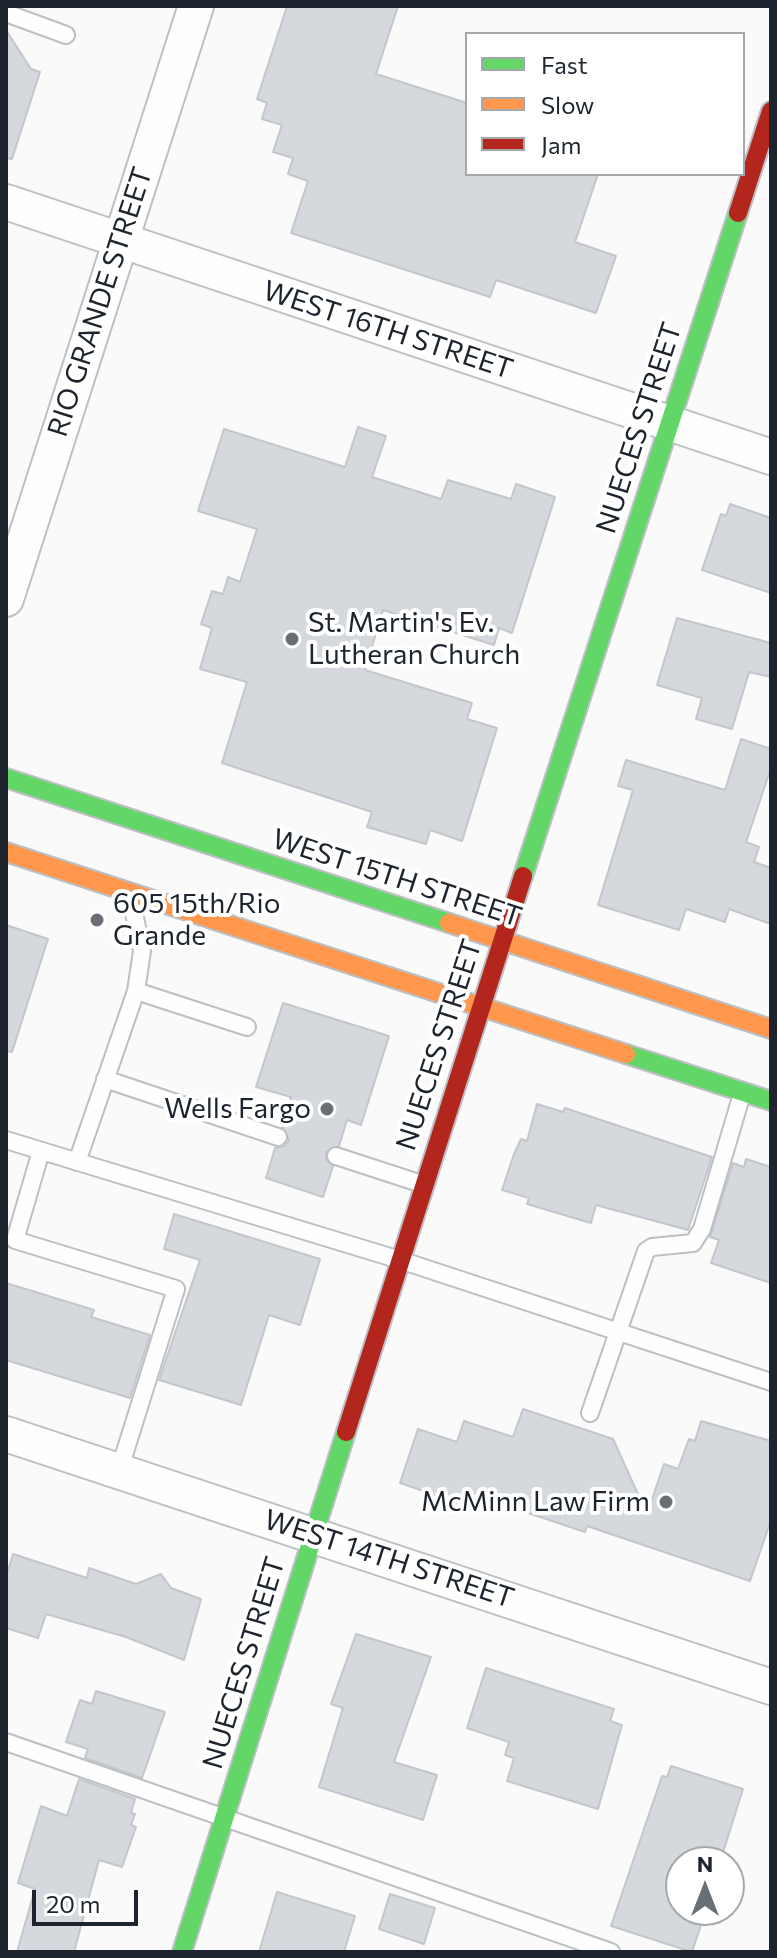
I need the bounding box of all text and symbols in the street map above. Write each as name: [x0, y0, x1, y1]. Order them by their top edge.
legend: [465, 32, 745, 176]
text: Fast: [541, 50, 588, 79]
text: Slow: [541, 90, 594, 119]
text: Jam: [541, 130, 581, 159]
street label: RIO GRANDE STREET: [41, 163, 159, 441]
street label: WEST 16TH STREET: [259, 274, 517, 386]
street label: NUECES STREET: [589, 318, 689, 538]
place label: St. Martin's Ev. Lutheran Church: [308, 606, 520, 672]
marker: St. Martin's Ev. Lutheran Church: [283, 630, 301, 648]
street label: WEST 15TH STREET: [268, 822, 526, 934]
place label: 605 15th/Rio Grande: [113, 887, 280, 953]
marker: 605 15th/Rio Grande: [88, 911, 106, 929]
street label: NUECES STREET: [389, 935, 489, 1155]
place label: Wells Fargo: [164, 1092, 311, 1126]
marker: Wells Fargo: [318, 1100, 336, 1118]
place label: McMinn Law Firm: [421, 1485, 650, 1519]
marker: McMinn Law Firm: [657, 1493, 675, 1511]
street label: WEST 14TH STREET: [260, 1503, 518, 1615]
street label: NUECES STREET: [196, 1553, 292, 1773]
north arrow: [665, 1846, 745, 1926]
text: N: [697, 1850, 713, 1877]
scale bar: [36, 1874, 142, 1924]
text: 20 m: [46, 1889, 100, 1918]

